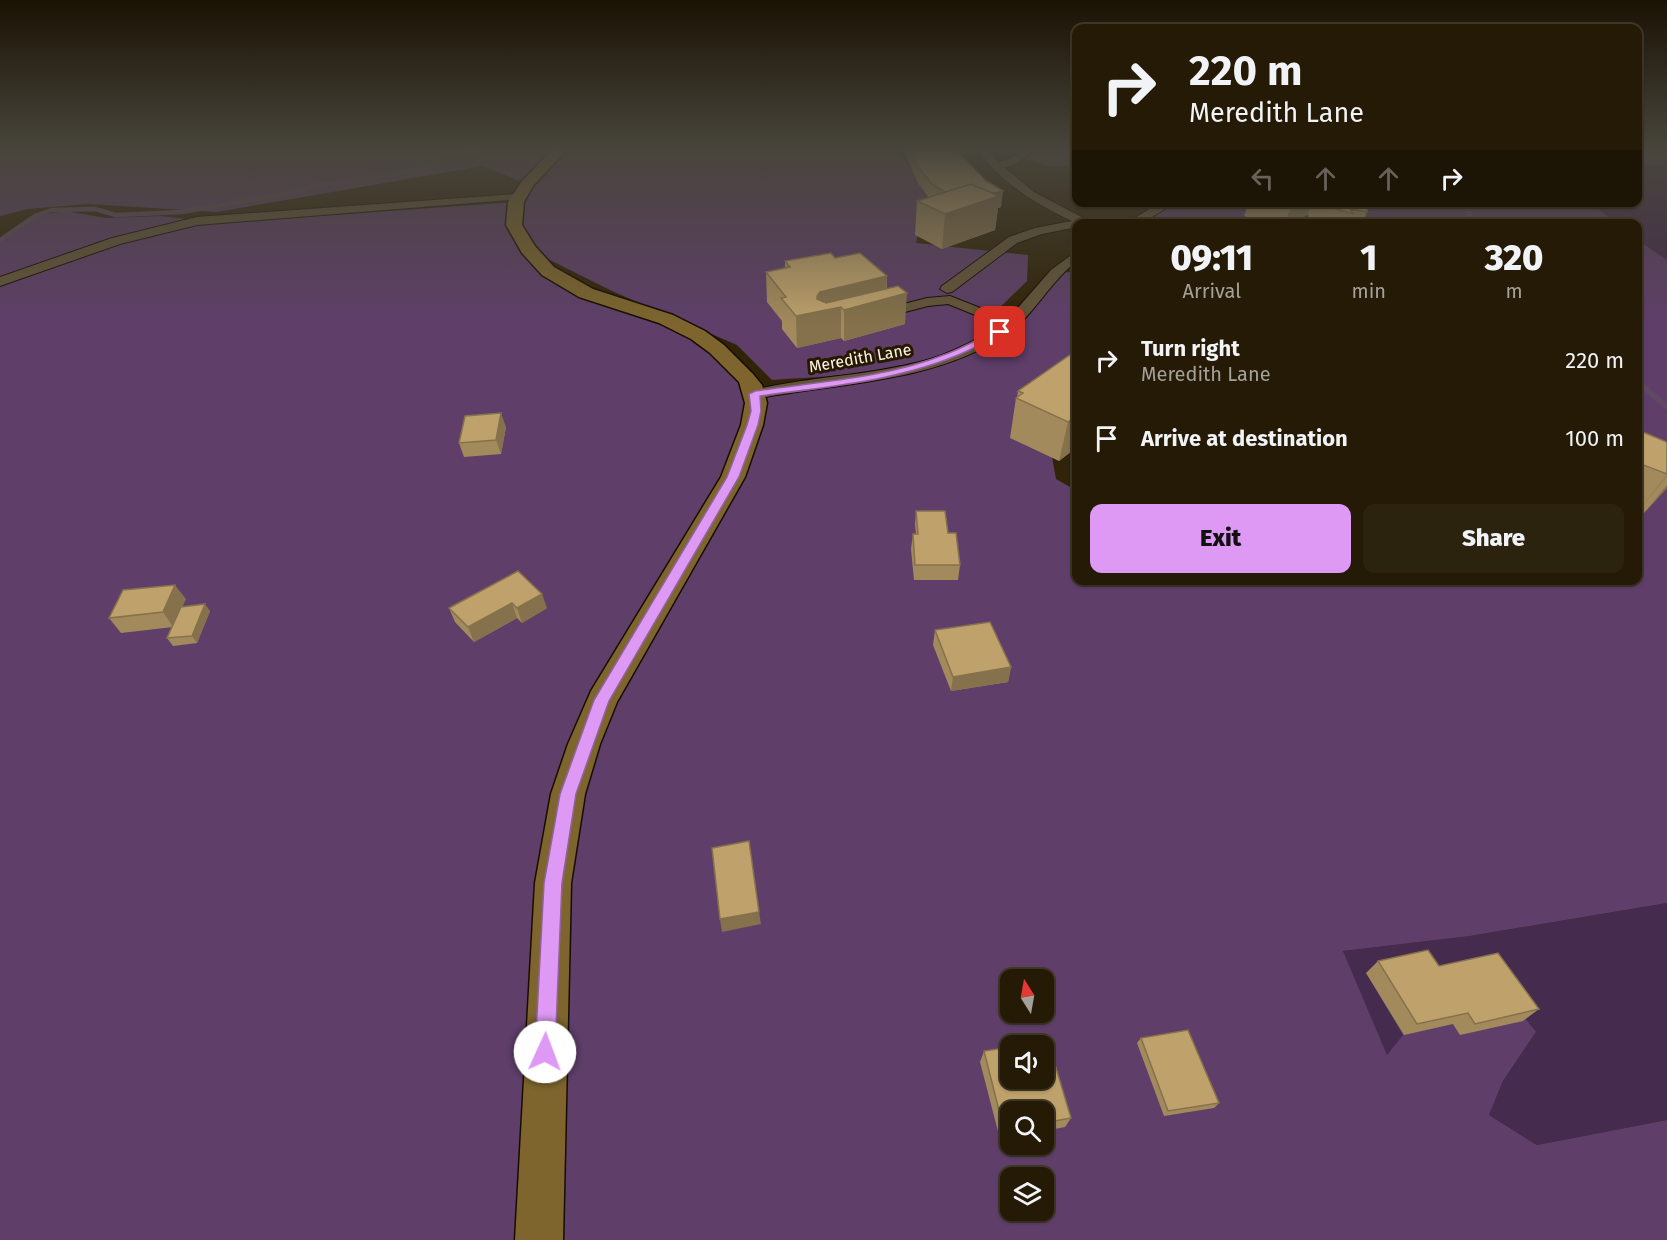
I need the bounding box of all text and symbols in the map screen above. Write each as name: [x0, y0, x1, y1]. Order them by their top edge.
text: 220 m: [1189, 46, 1302, 96]
icon: right: [1090, 48, 1168, 126]
text: Meredith Lane: [1189, 97, 1364, 129]
icon: left: [1246, 162, 1279, 195]
icon: ahead: [1309, 162, 1342, 195]
icon: ahead: [1372, 162, 1405, 195]
icon: right: [1435, 162, 1468, 195]
text: 09:11: [1171, 236, 1253, 280]
text: 1: [1360, 236, 1377, 280]
text: 320: [1485, 236, 1543, 280]
text: Arrival: [1182, 279, 1241, 303]
text: min: [1352, 279, 1386, 303]
text: m: [1505, 279, 1523, 303]
pin: [974, 306, 1025, 357]
icon: arrive: [983, 315, 1016, 348]
text: Turn right: [1141, 335, 1240, 362]
street label: Meredith Lane: [807, 340, 913, 376]
icon: right: [1090, 344, 1123, 377]
text: 220 m: [1565, 347, 1624, 374]
text: Meredith Lane: [1141, 362, 1271, 386]
icon: arrive: [1090, 422, 1123, 455]
text: Arrive at destination: [1141, 425, 1348, 452]
text: 100 m: [1565, 425, 1624, 452]
button: Exit: [1090, 504, 1351, 573]
button: Share: [1363, 504, 1624, 573]
north arrow: [1000, 969, 1054, 1023]
map controls: [1000, 969, 1054, 1221]
position arrow: [513, 1020, 577, 1084]
button: sound: [1000, 1035, 1054, 1089]
button: search: [1000, 1101, 1054, 1155]
button: layers: [1000, 1167, 1054, 1221]

